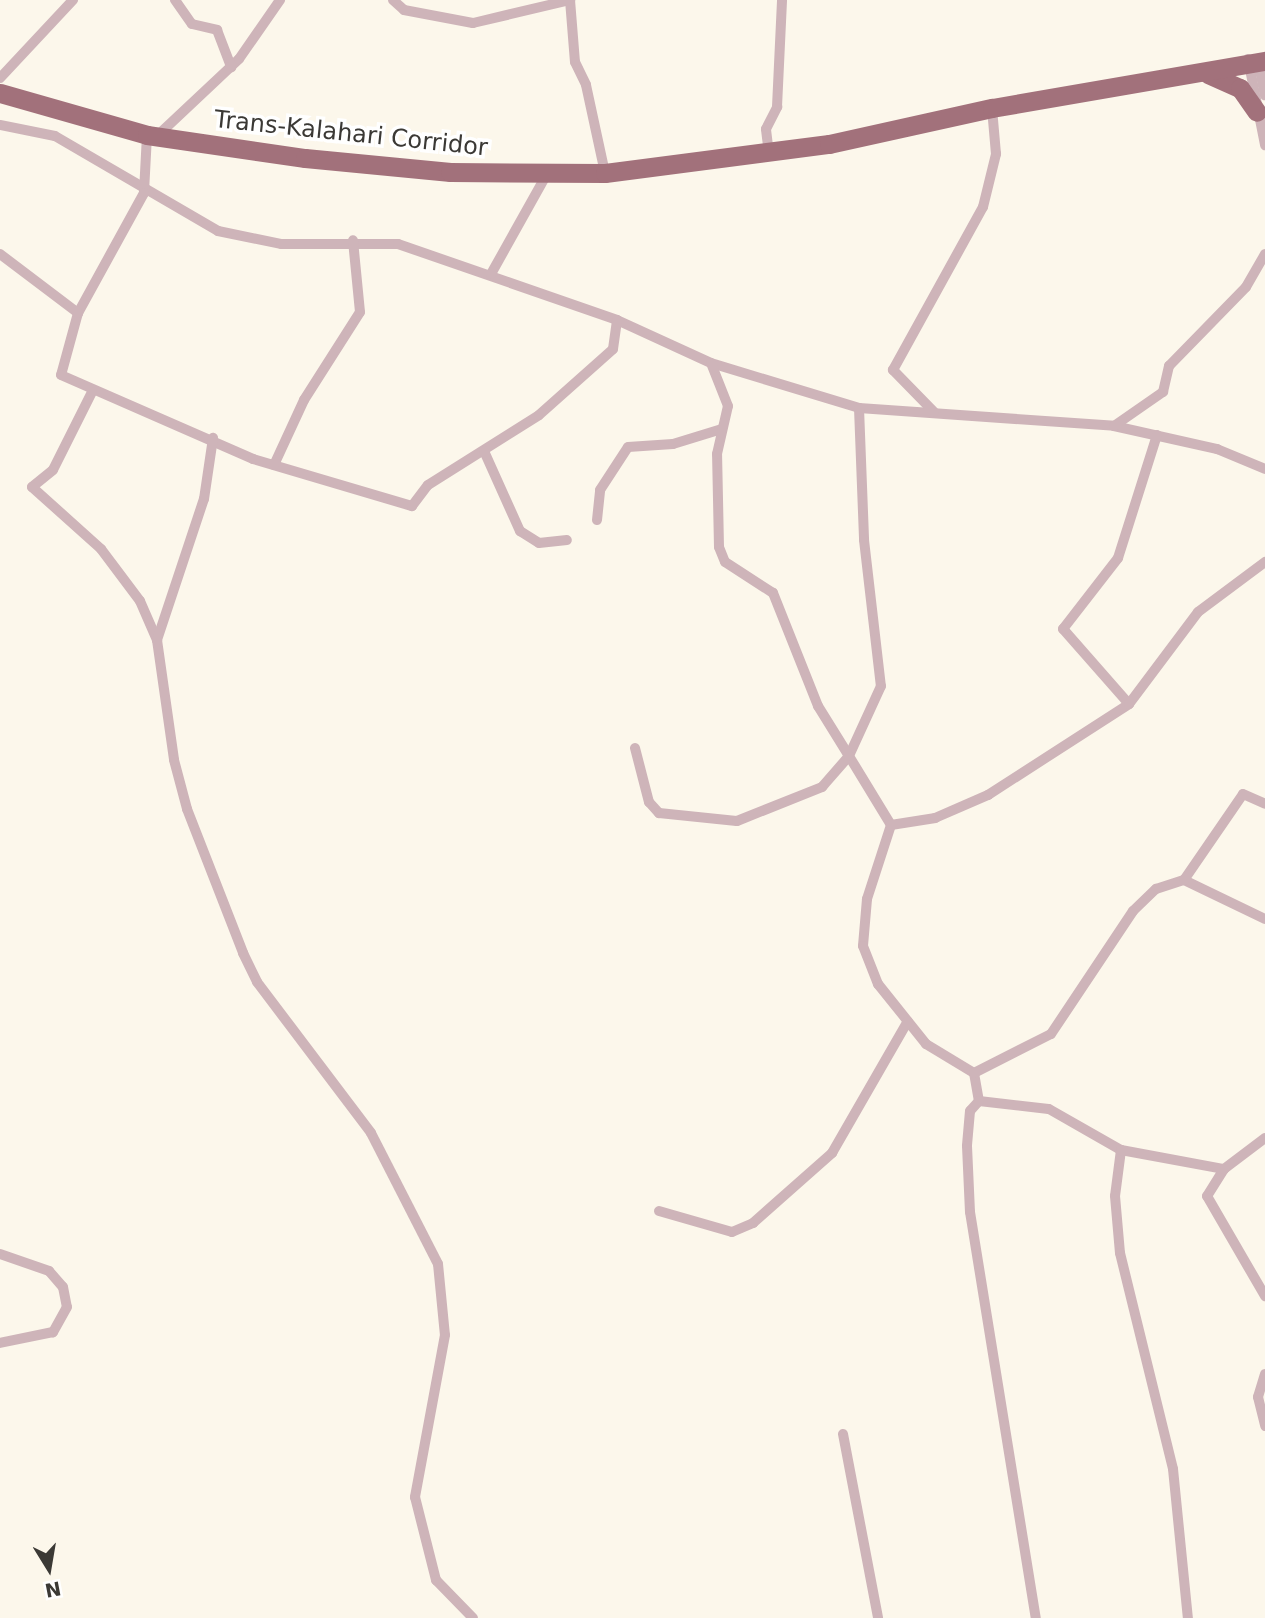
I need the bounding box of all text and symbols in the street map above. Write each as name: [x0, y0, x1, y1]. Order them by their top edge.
street label: Trans-Kalahari Corridor: [213, 105, 489, 163]
north arrow: [14, 1534, 84, 1604]
text: N: [43, 1577, 63, 1602]

